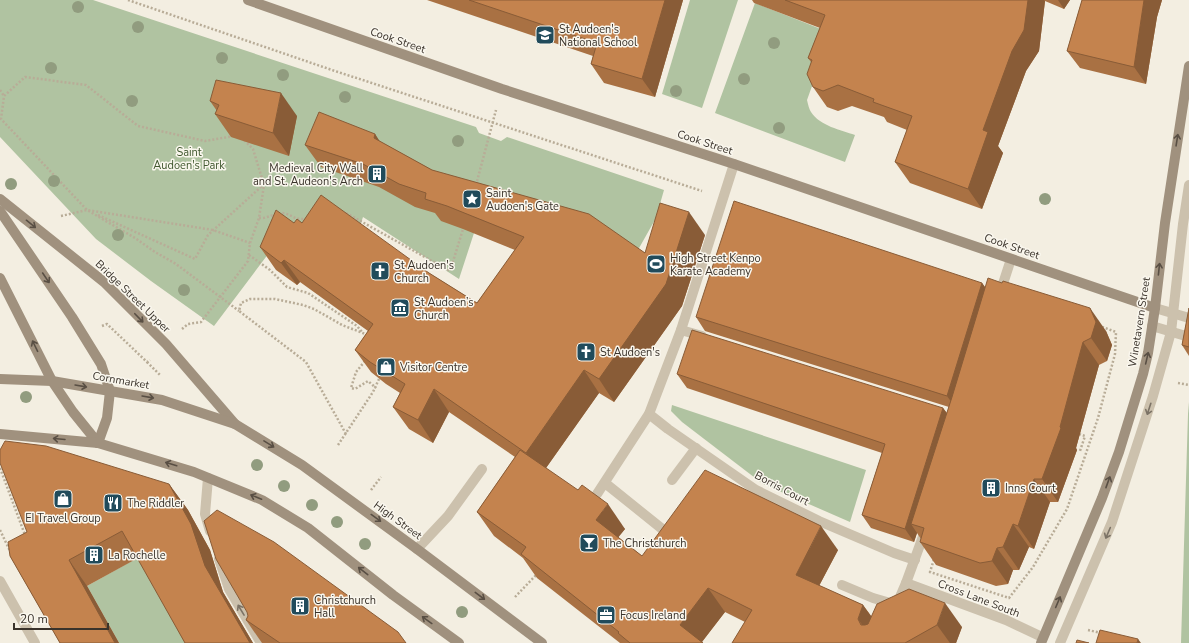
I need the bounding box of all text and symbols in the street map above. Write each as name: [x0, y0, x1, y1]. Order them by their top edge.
place label: St Audoen's National School: [559, 22, 638, 50]
street label: Cook Street: [368, 24, 428, 57]
school or university icon: St Audoen's National School: [534, 24, 556, 46]
street label: Cook Street: [675, 126, 735, 159]
one-way arrow: [1173, 134, 1181, 147]
park label: Saint Audoen's Park: [153, 145, 225, 173]
place label: Medieval City Wall and St. Audeon's Arch: [253, 161, 364, 189]
building icon: Medieval City Wall and St. Audeon's Arch: [366, 163, 388, 185]
place label: Saint Audoen's Gate: [486, 186, 559, 214]
place icon: Saint Audoen's Gate: [461, 188, 483, 210]
one-way arrow: [25, 219, 36, 228]
street label: Cook Street: [982, 230, 1042, 263]
place label: High Street Kenpo Karate Academy: [670, 251, 761, 279]
sports icon: High Street Kenpo Karate Academy: [645, 253, 667, 275]
street label: Bridge Street Upper: [92, 257, 173, 336]
place label: St Audoen's Church: [394, 258, 454, 286]
church icon: St Audoen's Church: [369, 260, 391, 282]
one-way arrow: [1156, 263, 1163, 276]
one-way arrow: [42, 272, 50, 283]
street label: Winetavern Street: [1125, 276, 1154, 368]
place label: St Audoen’s Church: [414, 295, 474, 323]
museum icon: St Audoen’s Church: [389, 297, 411, 319]
one-way arrow: [134, 313, 144, 323]
one-way arrow: [31, 340, 38, 352]
church icon: St Audoen's: [575, 341, 597, 363]
place label: St Audoen's: [600, 345, 660, 360]
one-way arrow: [1143, 352, 1151, 365]
shop icon: Visitor Centre: [375, 356, 397, 378]
place label: Visitor Centre: [399, 360, 467, 375]
street label: Cornmarket: [91, 368, 151, 393]
one-way arrow: [74, 382, 87, 390]
one-way arrow: [141, 393, 154, 401]
one-way arrow: [1144, 403, 1152, 415]
one-way arrow: [53, 436, 66, 443]
one-way arrow: [263, 440, 274, 448]
one-way arrow: [165, 460, 178, 467]
street label: Borris Court: [752, 468, 812, 509]
one-way arrow: [1105, 475, 1112, 488]
building icon: Inns Court: [980, 477, 1002, 499]
place label: Inns Court: [1005, 481, 1056, 496]
shop icon: EI Travel Group: [52, 488, 74, 510]
restaurant icon: The Riddler: [102, 492, 124, 514]
one-way arrow: [250, 493, 262, 501]
place label: The Riddler: [127, 496, 184, 511]
street label: High Street: [370, 498, 425, 543]
place label: EI Travel Group: [25, 511, 101, 526]
one-way arrow: [370, 514, 381, 522]
one-way arrow: [1103, 526, 1111, 538]
bar icon: The Christchurch: [578, 532, 600, 554]
place label: The Christchurch: [603, 536, 686, 551]
building icon: La Rochelle: [83, 544, 105, 566]
place label: La Rochelle: [108, 548, 166, 563]
one-way arrow: [357, 566, 368, 575]
street label: Cross Lane South: [936, 576, 1022, 621]
one-way arrow: [474, 591, 485, 600]
place label: Christchurch Hall: [314, 593, 376, 621]
building icon: Christchurch Hall: [289, 595, 311, 617]
one-way arrow: [1054, 596, 1062, 608]
office icon: Focus Ireland: [595, 604, 617, 626]
scale bar: [14, 605, 108, 631]
one-way arrow: [237, 605, 245, 616]
place label: Focus Ireland: [620, 608, 686, 623]
text: 20 m: [20, 611, 48, 627]
one-way arrow: [422, 616, 433, 624]

